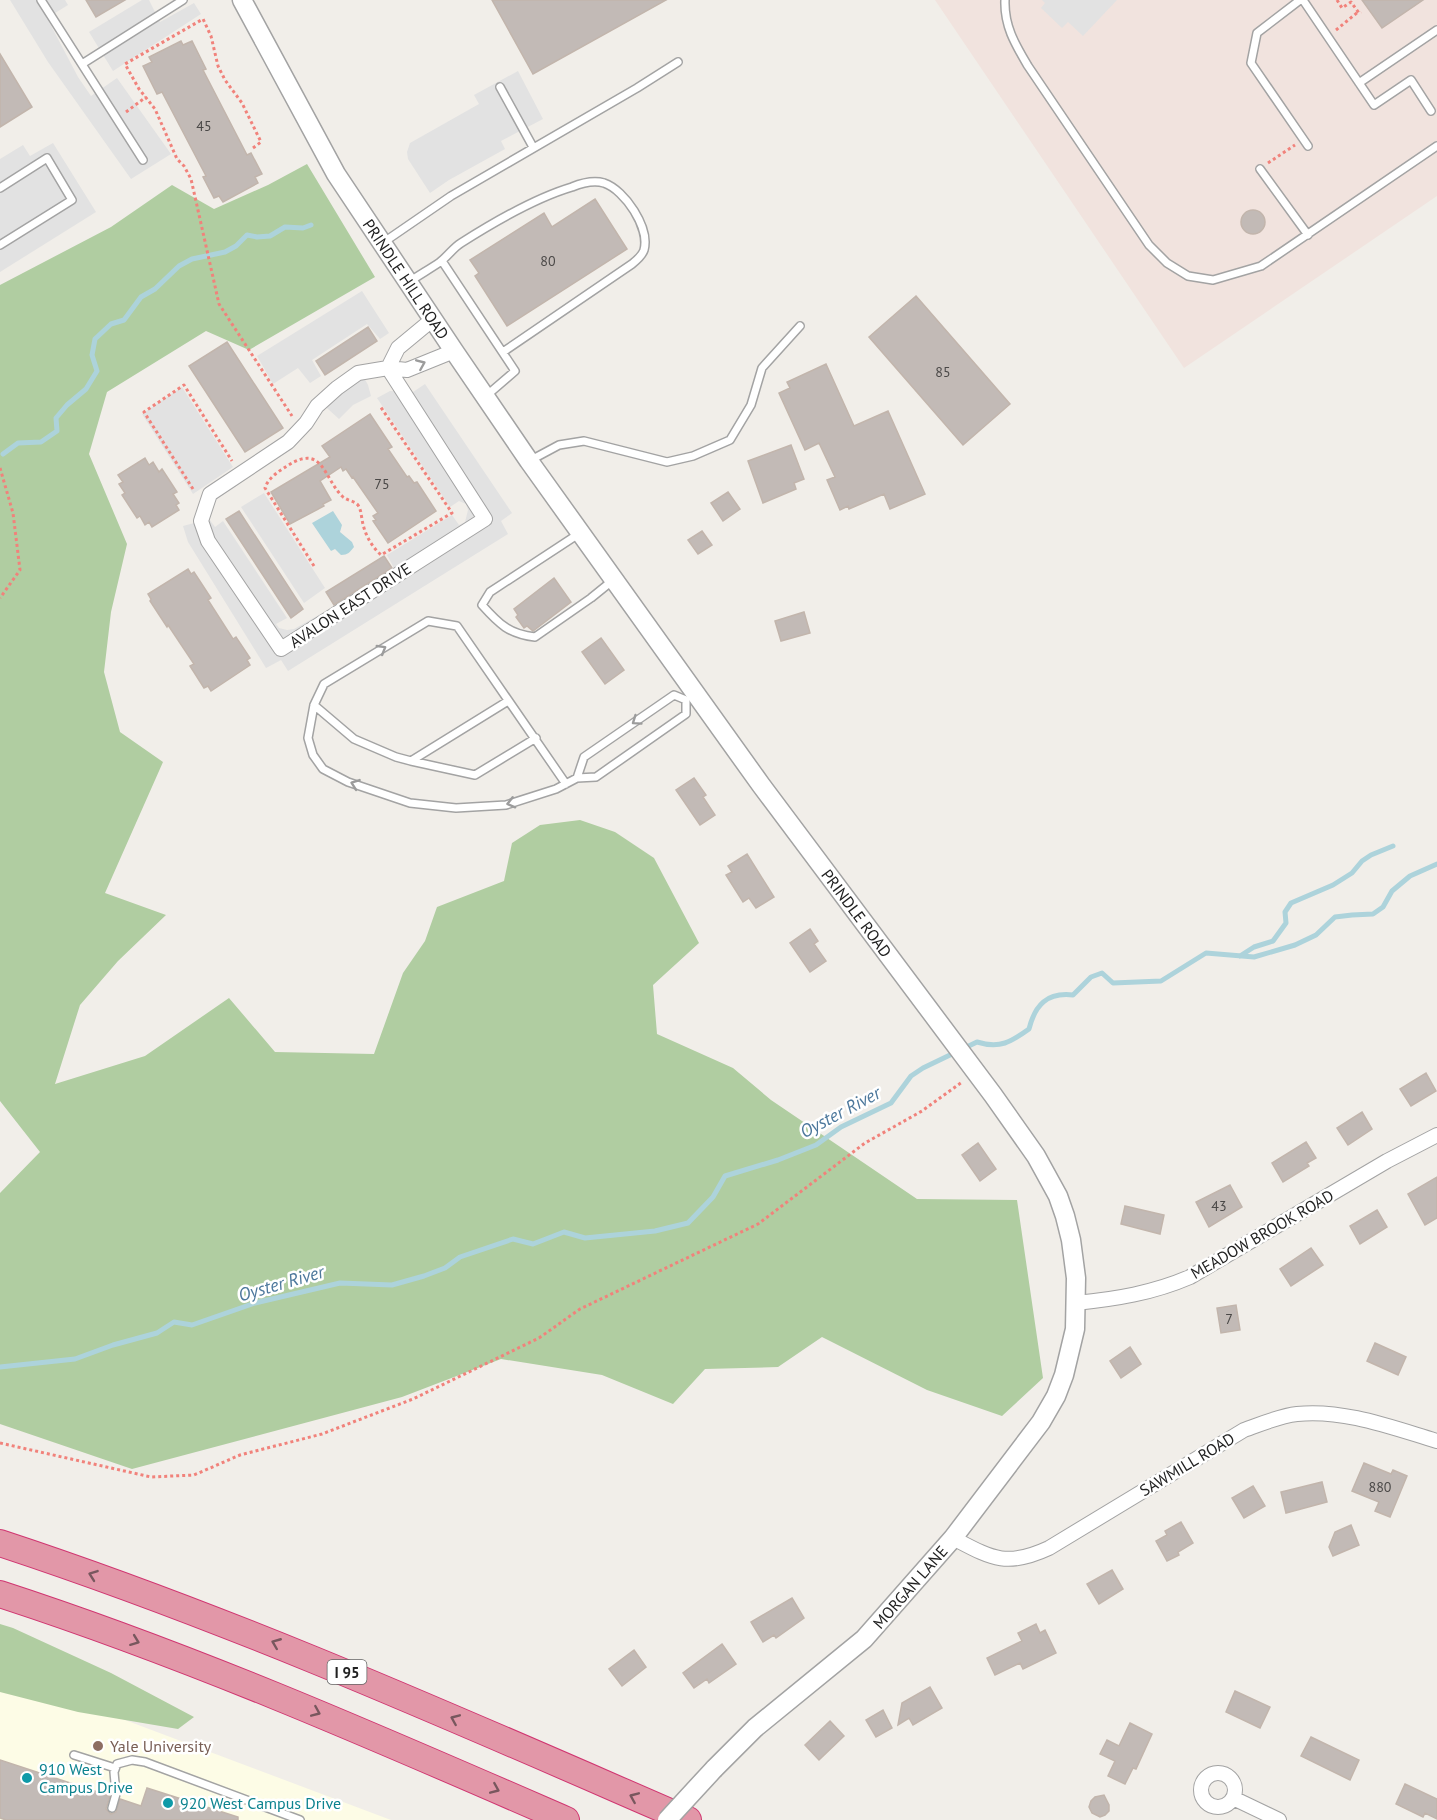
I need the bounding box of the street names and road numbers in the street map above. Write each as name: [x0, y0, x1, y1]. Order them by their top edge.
street label: PRINDLE HILL ROAD: [359, 215, 453, 343]
street label: AVALON EAST DRIVE: [285, 558, 415, 652]
street label: PRINDLE ROAD: [817, 865, 896, 961]
street label: MEADOW BROOK ROAD: [1187, 1185, 1337, 1283]
street label: SAWMILL ROAD: [1136, 1428, 1238, 1500]
street label: MORGAN LANE: [868, 1541, 952, 1633]
road number: I 95: [328, 1660, 366, 1684]

